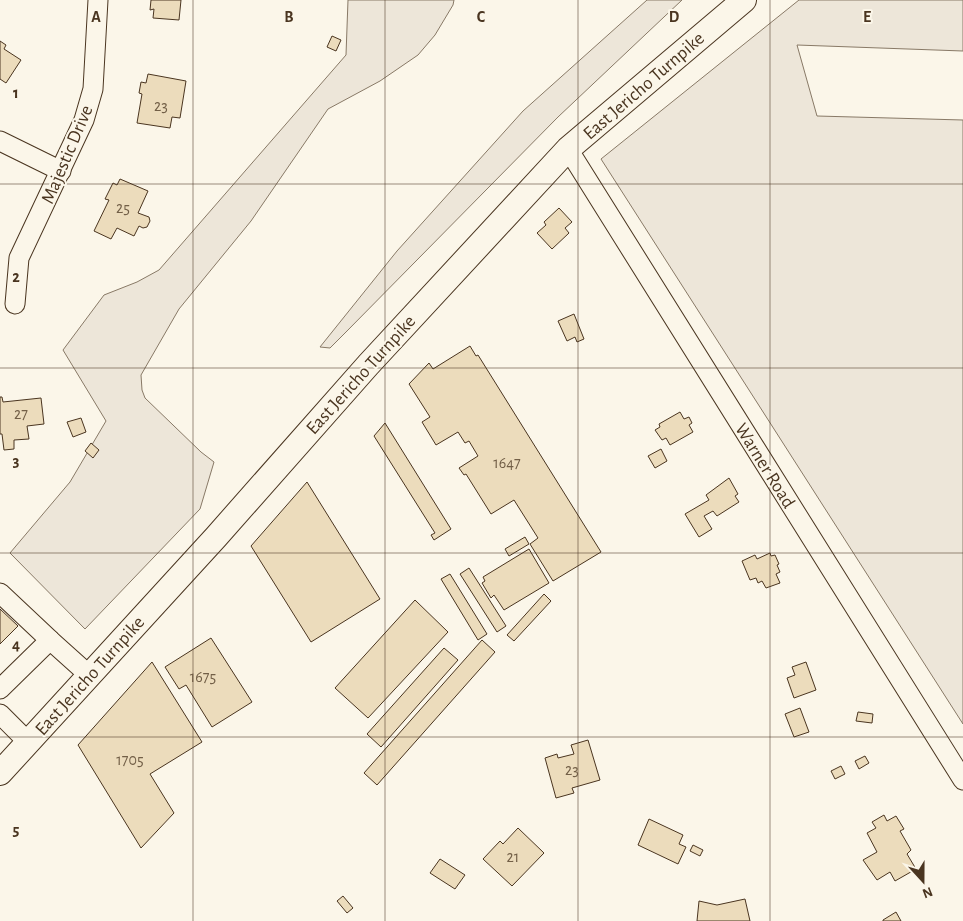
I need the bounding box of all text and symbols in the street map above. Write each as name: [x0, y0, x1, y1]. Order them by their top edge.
text: A: [91, 9, 101, 25]
text: B: [284, 9, 294, 25]
text: C: [477, 9, 486, 25]
text: D: [669, 9, 680, 25]
text: E: [863, 9, 871, 25]
street label: East Jericho Turnpike: [580, 29, 708, 144]
text: 1: [13, 85, 19, 101]
house number: 23: [154, 98, 168, 114]
street label: Majestic Drive: [38, 103, 97, 207]
house number: 25: [116, 200, 130, 216]
text: 2: [12, 269, 20, 285]
street label: East Jericho Turnpike: [303, 312, 419, 438]
house number: 27: [14, 406, 28, 422]
street label: Warner Road: [731, 420, 798, 512]
text: 3: [13, 453, 20, 469]
house number: 1647: [493, 455, 521, 471]
street label: East Jericho Turnpike: [32, 613, 148, 739]
text: 4: [12, 637, 20, 653]
house number: 1675: [190, 669, 216, 685]
house number: 1705: [116, 752, 144, 768]
house number: 23: [565, 762, 579, 778]
text: 5: [13, 822, 20, 838]
house number: 21: [507, 849, 519, 865]
north arrow: [898, 856, 948, 906]
text: N: [920, 884, 934, 900]

